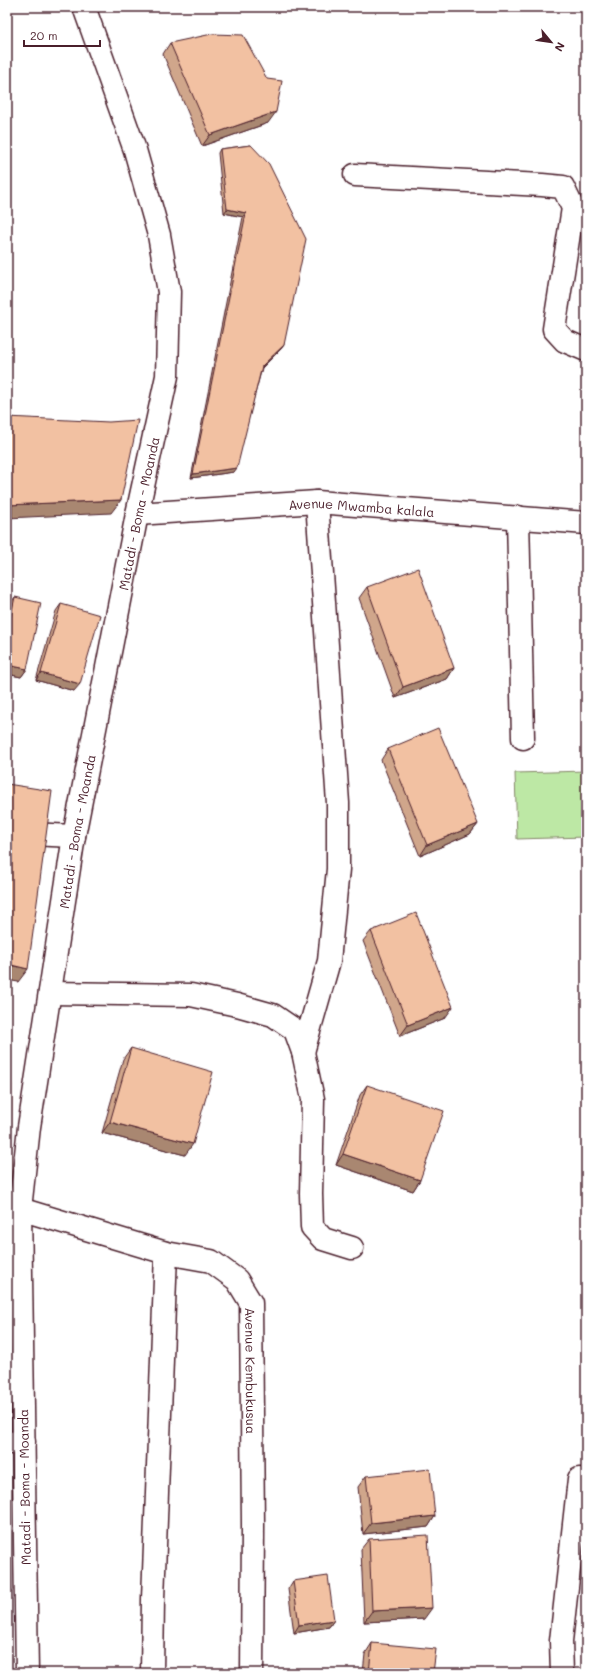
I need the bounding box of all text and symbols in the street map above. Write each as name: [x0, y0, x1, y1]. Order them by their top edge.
scale bar: [24, 22, 100, 48]
north arrow: [531, 22, 571, 62]
text: 20 m: [30, 27, 58, 43]
text: N: [552, 40, 569, 54]
street label: Matadi - Boma - Moanda: [114, 435, 162, 591]
street label: Avenue Mwamba kalala: [288, 493, 435, 520]
street label: Matadi - Boma - Moanda: [54, 753, 98, 910]
street label: Avenue Kembukusua: [243, 1307, 261, 1434]
street label: Matadi - Boma - Moanda: [14, 1409, 34, 1565]

